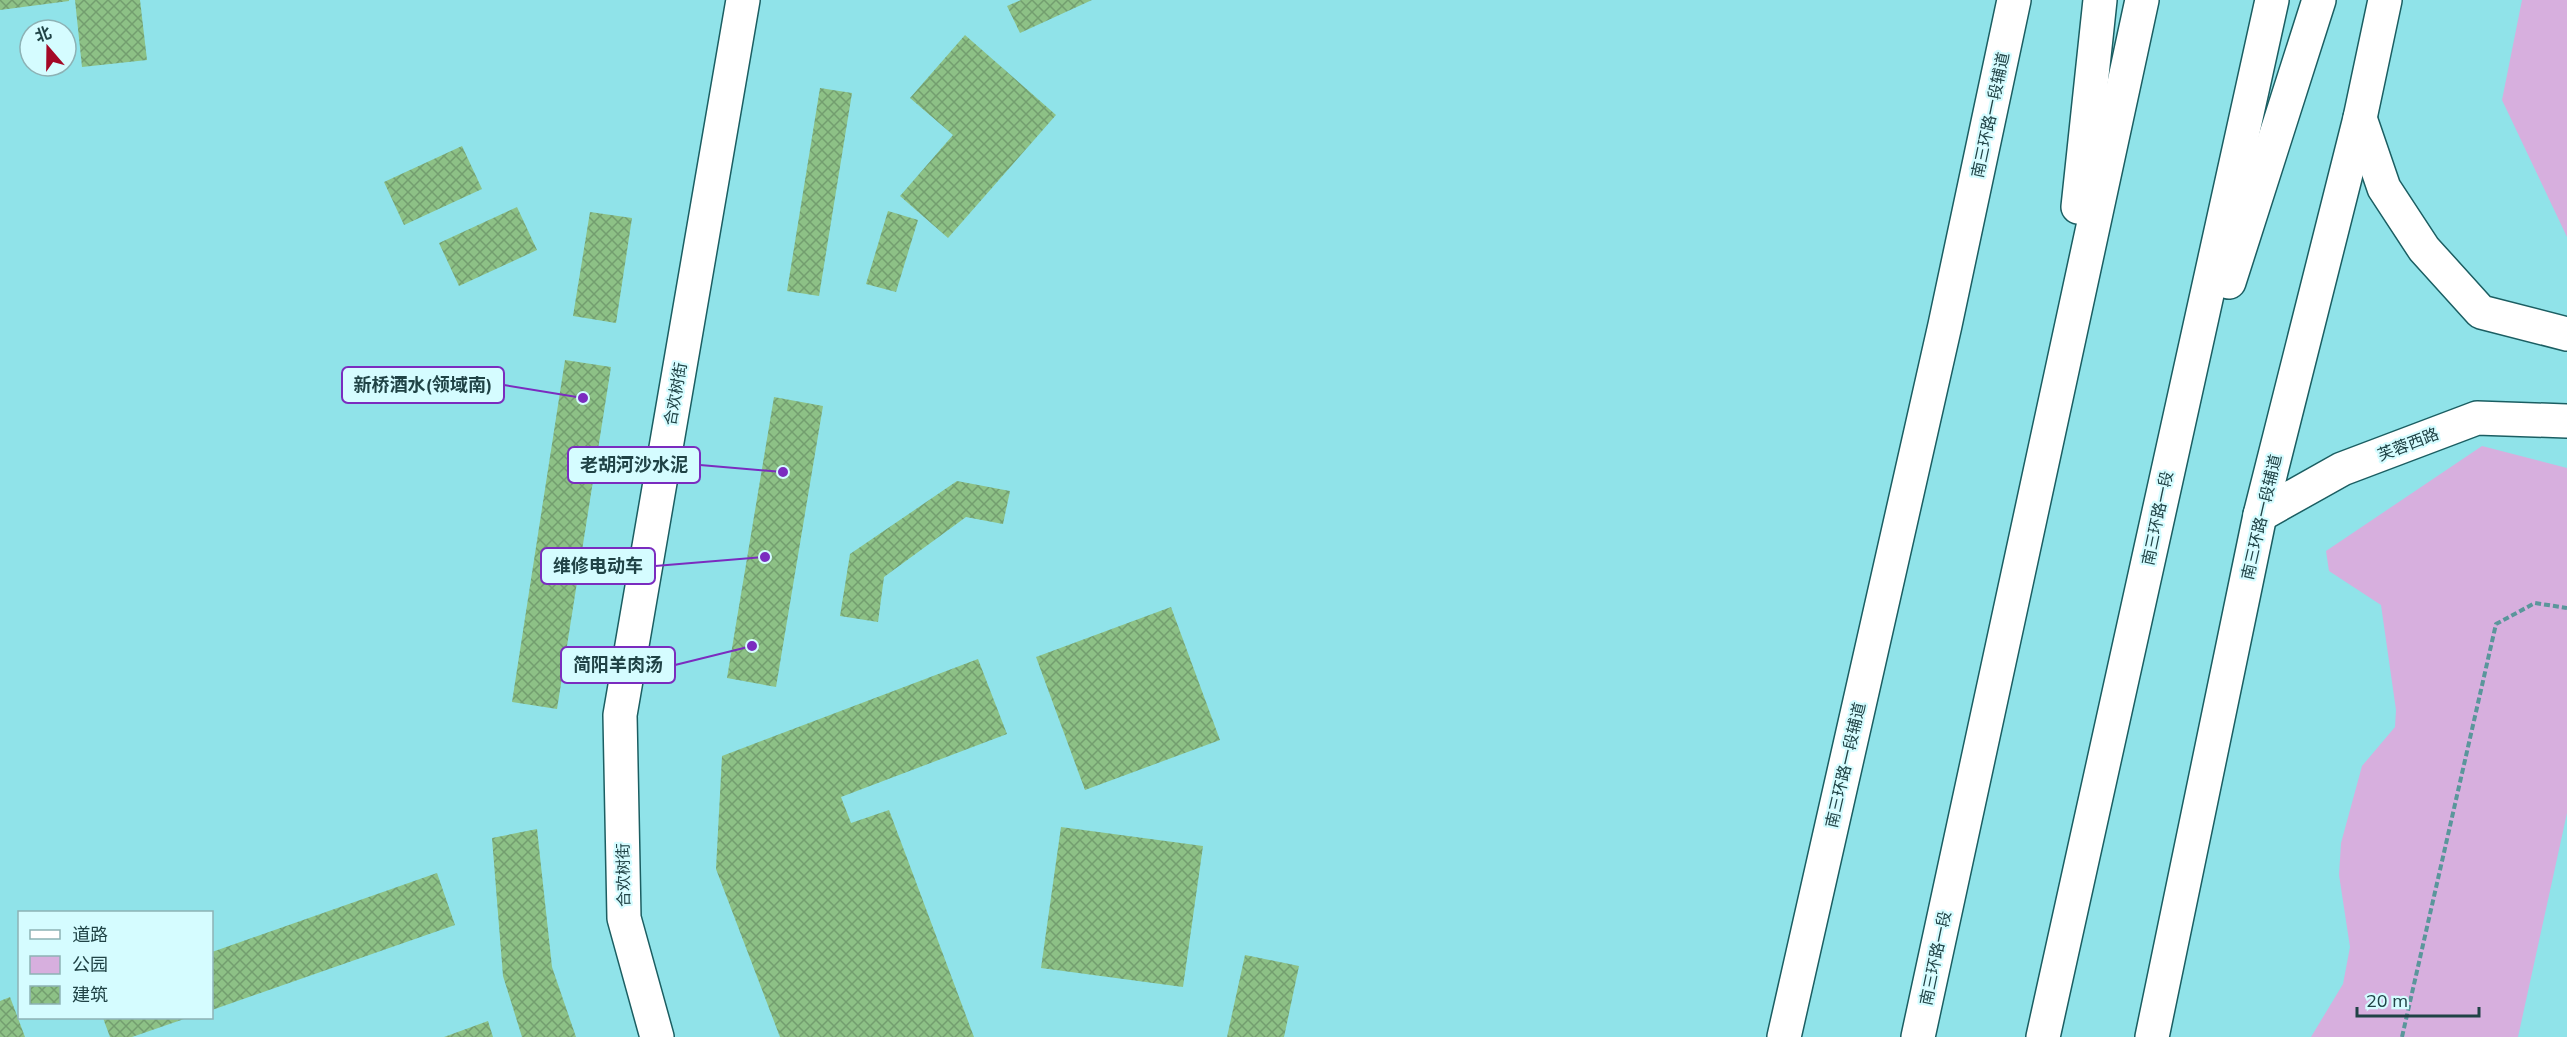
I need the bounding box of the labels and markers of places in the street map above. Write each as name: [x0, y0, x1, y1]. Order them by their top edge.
callout: 新桥酒水(领域南): [342, 367, 504, 403]
callout: 老胡河沙水泥: [568, 447, 700, 483]
callout: 维修电动车: [541, 548, 655, 584]
callout: 简阳羊肉汤: [561, 647, 675, 683]

